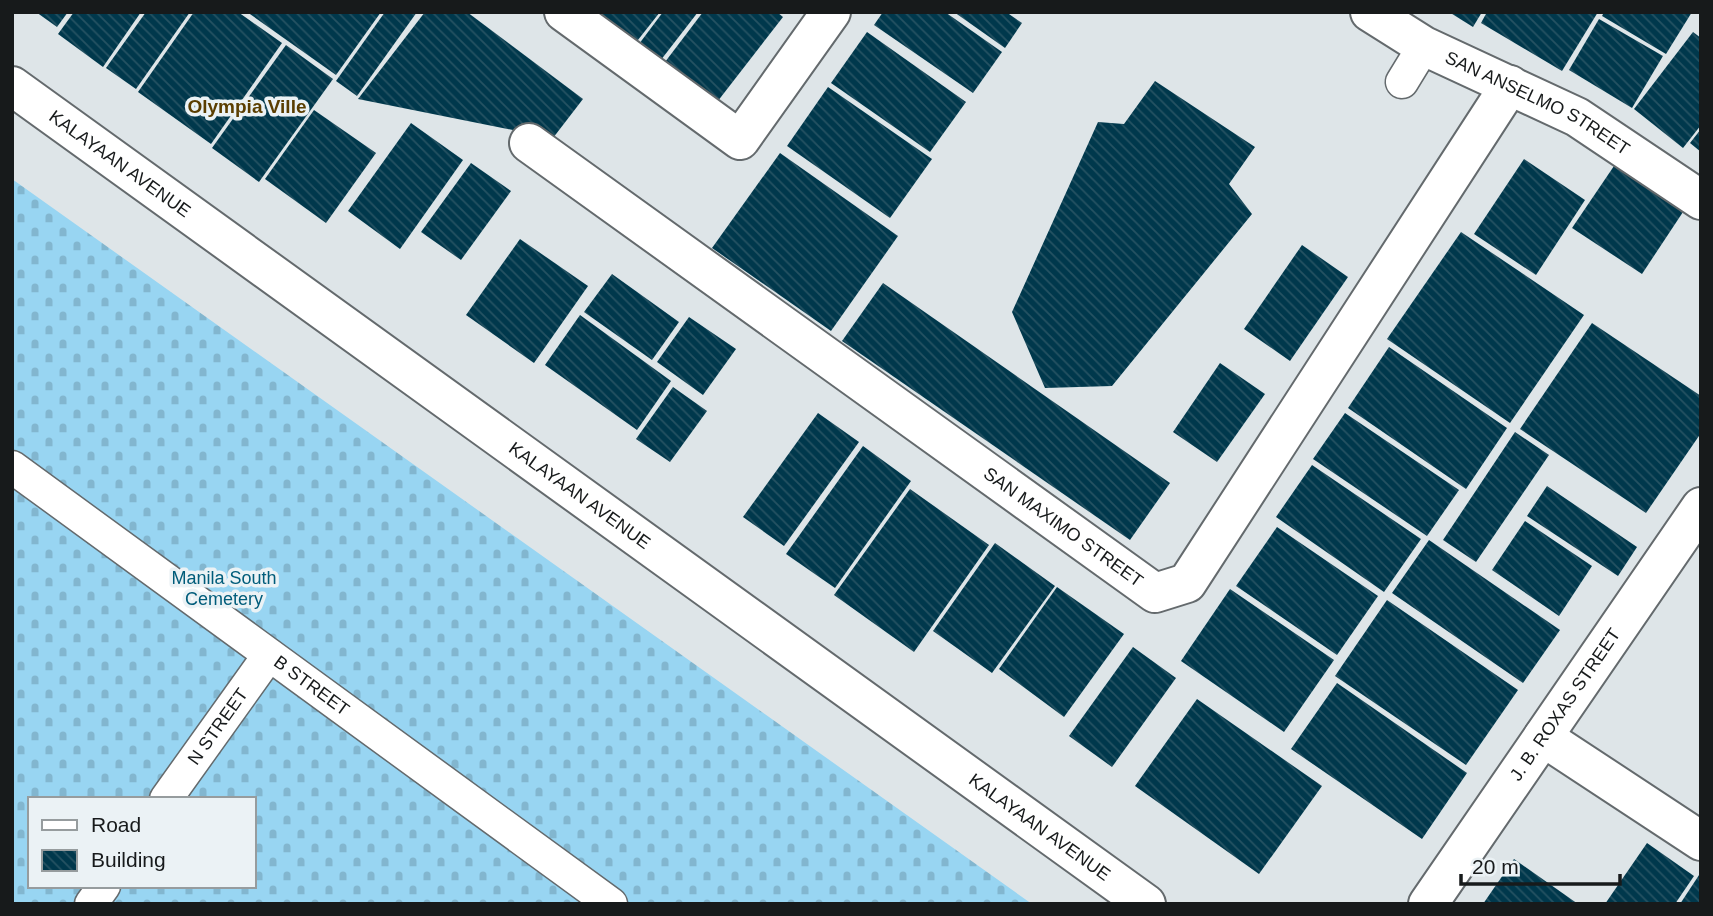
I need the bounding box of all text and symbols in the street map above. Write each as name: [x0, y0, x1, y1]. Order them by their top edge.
street label: SAN ANSELMO STREET: [1442, 47, 1633, 159]
district label: Olympia Ville: [188, 96, 306, 117]
street label: KALAYAAN AVENUE: [45, 106, 194, 221]
street label: KALAYAAN AVENUE: [505, 438, 654, 553]
street label: SAN MAXIMO STREET: [980, 463, 1147, 591]
park label: Manila South Cemetery: [171, 568, 277, 609]
street label: J. B. ROXAS STREET: [1506, 625, 1624, 785]
street label: B STREET: [270, 652, 353, 720]
street label: N STREET: [184, 685, 252, 769]
street label: KALAYAAN AVENUE: [965, 770, 1114, 885]
legend: [28, 797, 256, 888]
text: Road: [91, 813, 141, 836]
scale bar: [1461, 842, 1620, 886]
text: Building: [91, 848, 166, 871]
text: 20 m: [1472, 855, 1519, 878]

